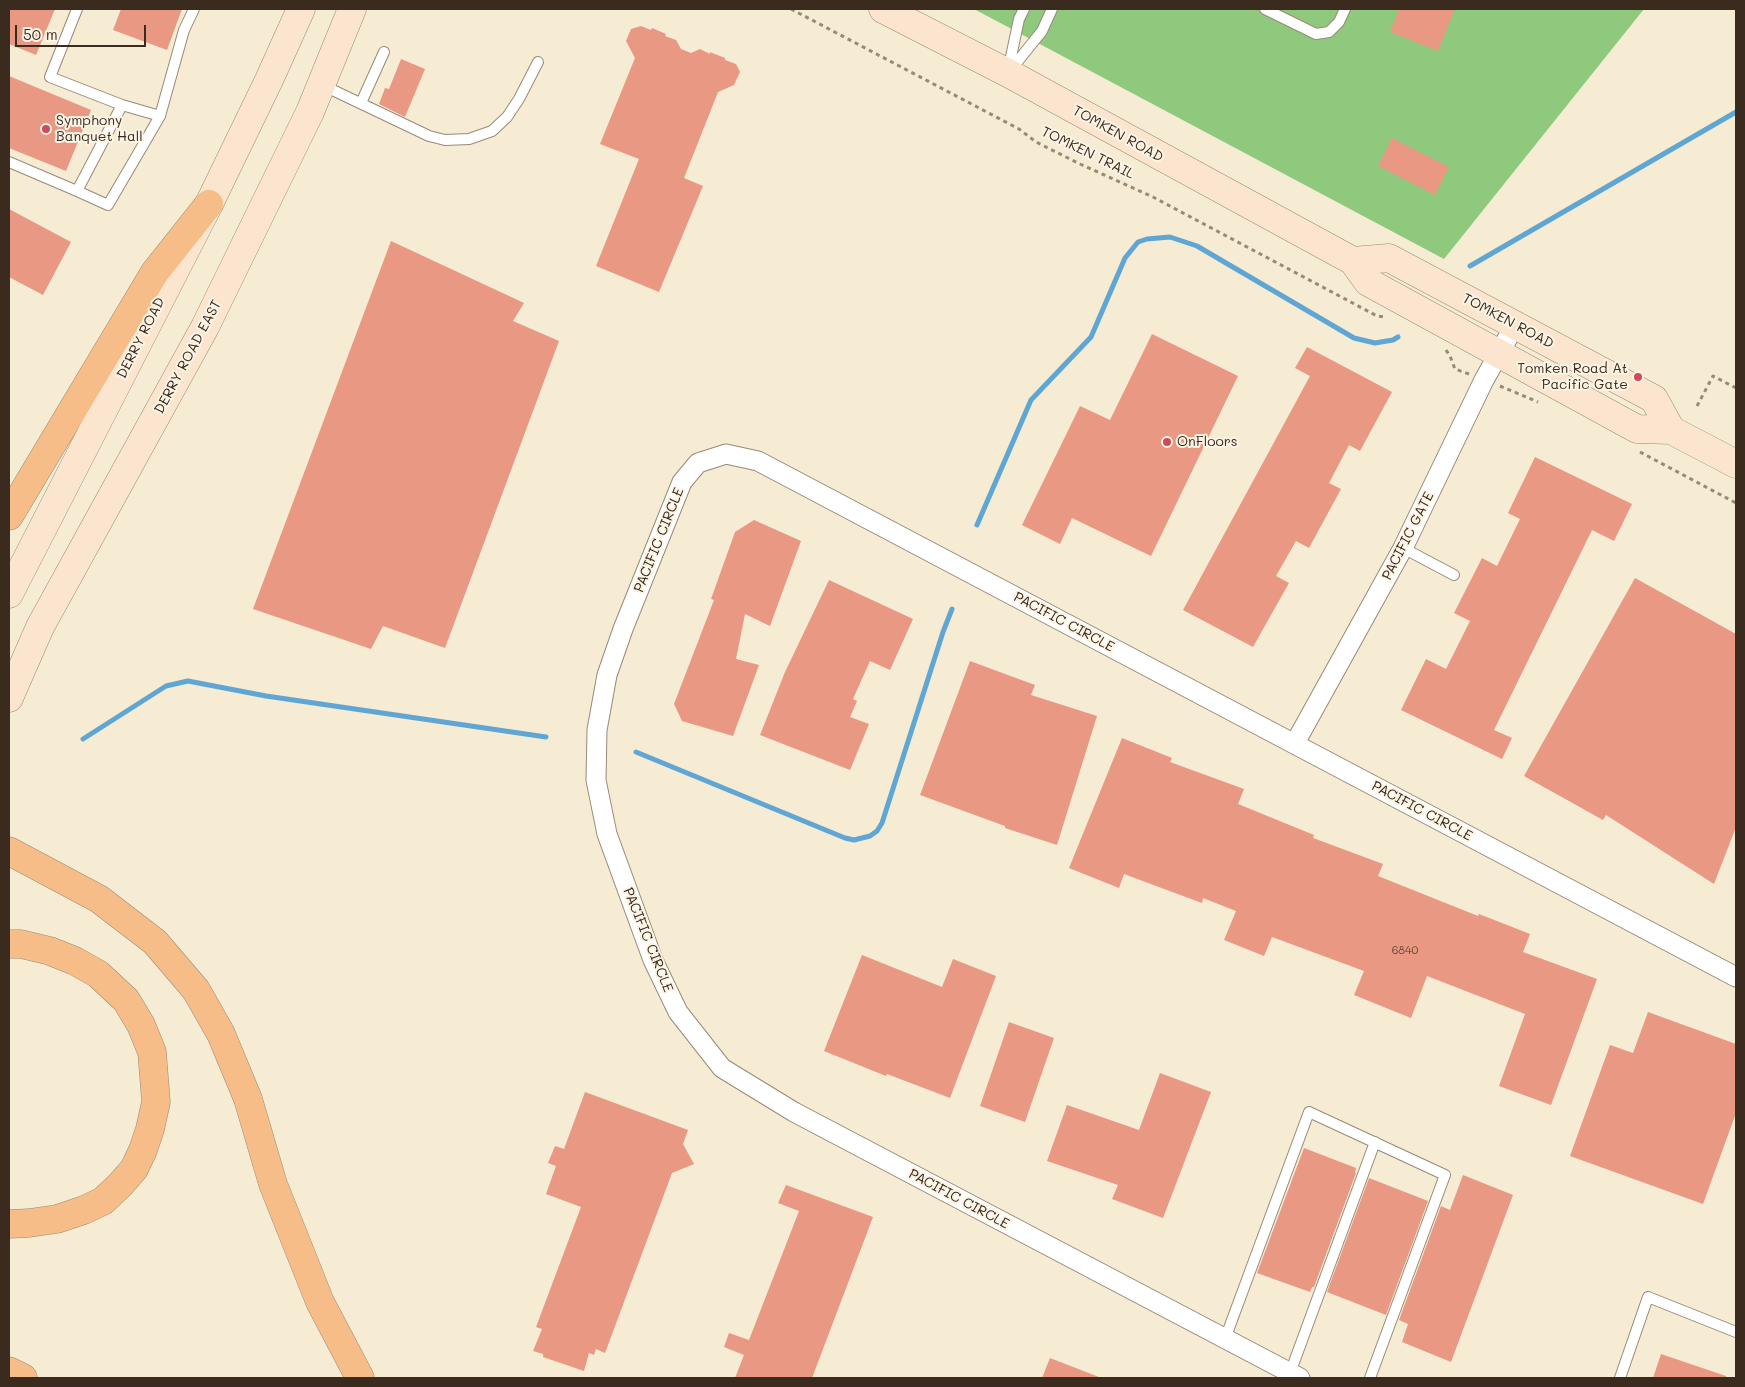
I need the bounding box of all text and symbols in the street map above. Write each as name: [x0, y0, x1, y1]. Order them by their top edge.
scale bar: [18, 15, 149, 47]
text: 50 m: [23, 24, 58, 44]
street label: TOMKEN ROAD: [1070, 102, 1166, 166]
place label: Symphony Banquet Hall: [56, 113, 143, 146]
marker: Symphony Banquet Hall: [40, 123, 52, 135]
street label: TOMKEN TRAIL: [1039, 123, 1137, 183]
street label: TOMKEN ROAD: [1460, 290, 1556, 352]
street label: DERRY ROAD: [113, 295, 169, 381]
street label: DERRY ROAD EAST: [151, 297, 225, 417]
place label: Tomken Road At Pacific Gate: [1517, 361, 1628, 394]
marker: Tomken Road At Pacific Gate: [1632, 371, 1644, 383]
place label: OnFloors: [1177, 434, 1238, 450]
marker: OnFloors: [1161, 436, 1173, 448]
street label: PACIFIC CIRCLE: [630, 485, 688, 595]
street label: PACIFIC GATE: [1379, 489, 1437, 583]
street label: PACIFIC CIRCLE: [1011, 588, 1117, 656]
street label: PACIFIC CIRCLE: [1369, 777, 1475, 845]
street label: PACIFIC CIRCLE: [619, 885, 677, 995]
house number: 6840: [1392, 944, 1418, 958]
street label: PACIFIC CIRCLE: [906, 1165, 1012, 1233]

